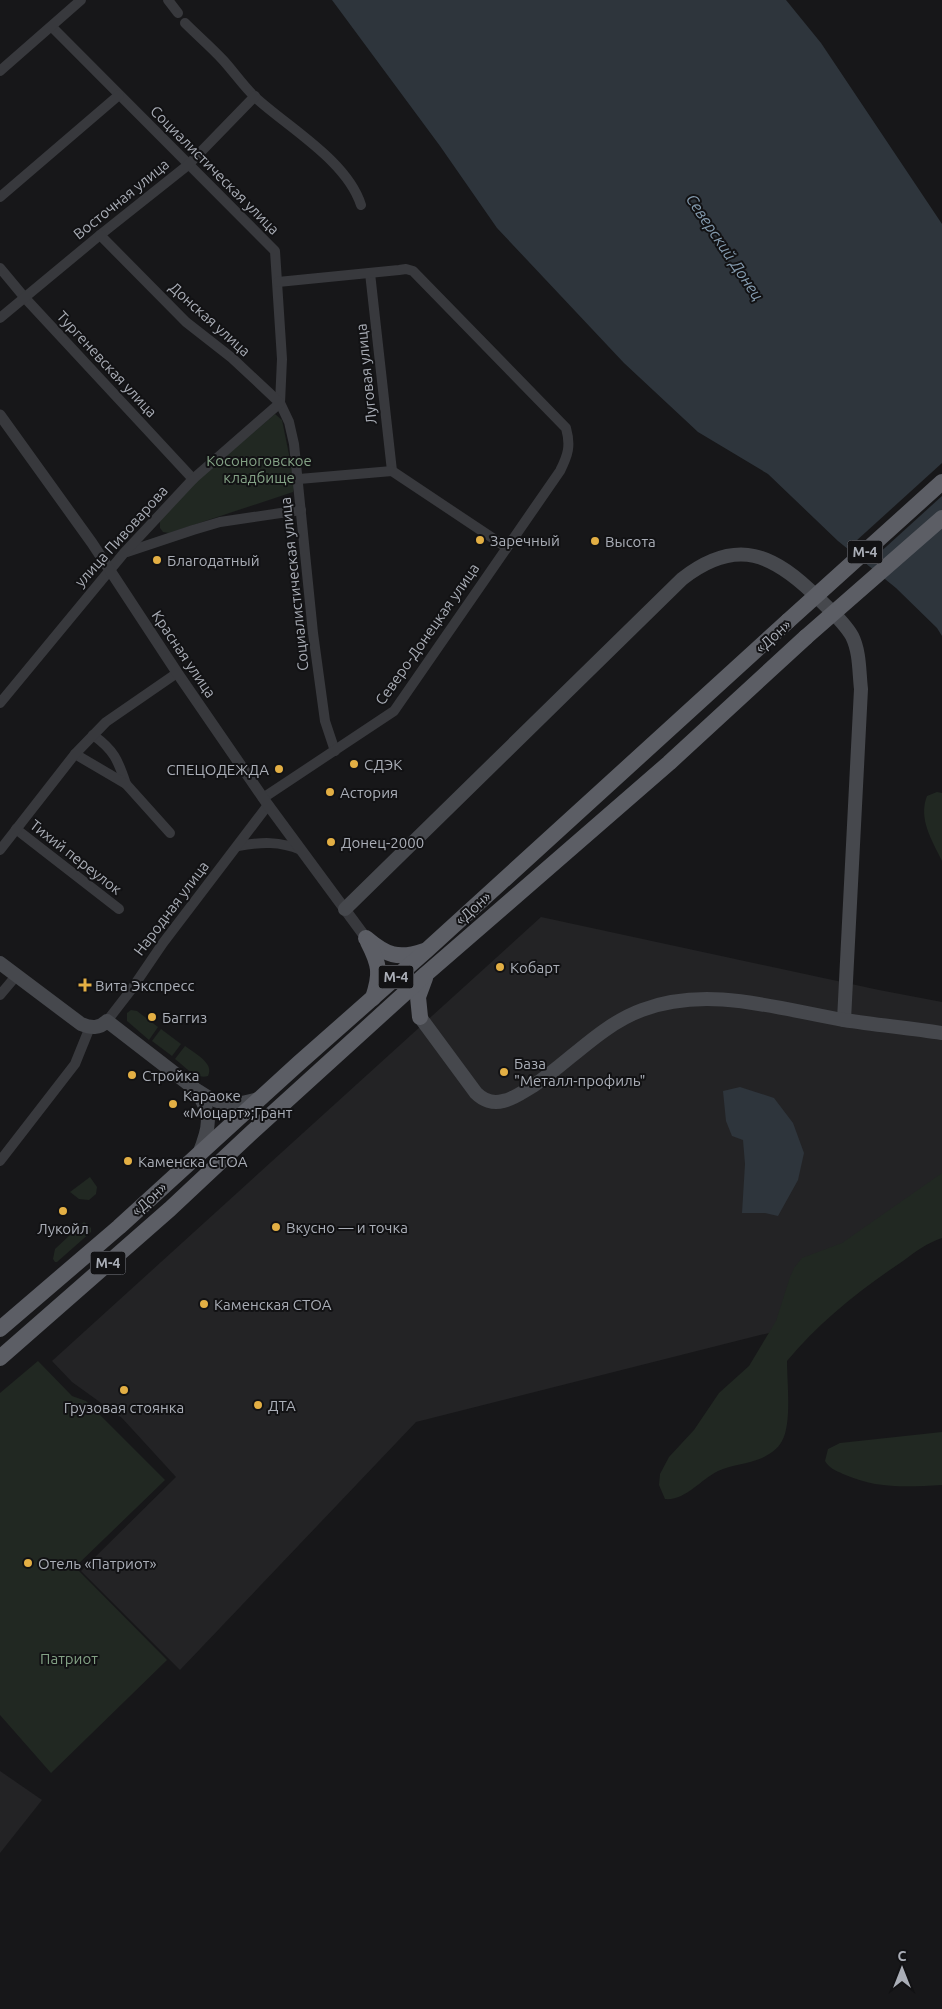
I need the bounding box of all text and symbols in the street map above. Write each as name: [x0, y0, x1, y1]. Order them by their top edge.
street label: Социалистическая улица: [147, 102, 283, 238]
street label: Восточная улица: [70, 155, 172, 243]
water label: Северский Донец: [683, 190, 767, 304]
street label: Донская улица: [166, 278, 254, 360]
street label: Тургеневская улица: [53, 307, 161, 421]
street label: Луговая улица: [352, 323, 380, 425]
park label: Косоноговское кладбище: [206, 452, 312, 486]
street label: улица Пивоварова: [71, 482, 171, 590]
street label: Социалистическая улица: [276, 496, 312, 672]
place label: Заречный: [490, 532, 560, 549]
place label: Высота: [605, 533, 656, 550]
marker: Заречный: [474, 534, 486, 546]
marker: Высота: [589, 535, 601, 547]
road number: М-4: [848, 540, 882, 564]
place label: Благодатный: [167, 552, 260, 569]
marker: Благодатный: [151, 554, 163, 566]
street label: Северо-Донецкая улица: [372, 560, 482, 708]
street label: Красная улица: [149, 607, 219, 701]
street label: «Дон»: [752, 616, 794, 656]
place label: СДЭК: [364, 756, 402, 773]
marker: СДЭК: [348, 758, 360, 770]
place label: СПЕЦОДЕЖДА: [166, 761, 269, 778]
marker: СПЕЦОДЕЖДА: [273, 763, 285, 775]
place label: Астория: [340, 784, 398, 801]
marker: Астория: [324, 786, 336, 798]
street label: Тихий переулок: [27, 816, 125, 898]
place label: Донец-2000: [341, 834, 424, 851]
marker: Донец-2000: [325, 836, 337, 848]
street label: Народная улица: [130, 858, 212, 958]
street label: «Дон»: [452, 888, 494, 928]
place label: Кобарт: [510, 959, 560, 976]
marker: Кобарт: [494, 961, 506, 973]
road number: М-4: [378, 966, 414, 989]
place label: Вита Экспресс: [95, 977, 195, 994]
marker: Вита Экспресс: [79, 979, 91, 991]
place label: Баггиз: [162, 1009, 207, 1026]
marker: Баггиз: [146, 1011, 158, 1023]
place label: База "Металл-профиль": [514, 1055, 646, 1089]
marker: База "Металл-профиль": [498, 1066, 510, 1078]
place label: Стройка: [142, 1067, 199, 1084]
marker: Стройка: [126, 1069, 138, 1081]
place label: Караоке «Моцарт»;Грант: [183, 1087, 293, 1121]
marker: Караоке «Моцарт»;Грант: [167, 1098, 179, 1110]
place label: Каменска СТОА: [138, 1153, 248, 1170]
marker: Каменска СТОА: [122, 1155, 134, 1167]
street label: «Дон»: [128, 1178, 170, 1220]
marker: Лукойл: [57, 1205, 69, 1217]
place label: Вкусно — и точка: [286, 1219, 408, 1236]
place label: Лукойл: [37, 1220, 89, 1237]
marker: Вкусно — и точка: [270, 1221, 282, 1233]
road number: М-4: [90, 1252, 126, 1274]
place label: Каменская СТОА: [214, 1296, 332, 1313]
marker: Каменская СТОА: [198, 1298, 210, 1310]
marker: Грузовая стоянка: [118, 1384, 130, 1396]
place label: ДТА: [268, 1397, 296, 1414]
place label: Грузовая стоянка: [64, 1399, 184, 1416]
marker: ДТА: [252, 1399, 264, 1411]
place label: Отель «Патриот»: [38, 1555, 156, 1572]
marker: Отель «Патриот»: [22, 1557, 34, 1569]
park label: Патриот: [40, 1650, 98, 1667]
north arrow: [877, 1944, 927, 1994]
text: С: [898, 1948, 907, 1964]

